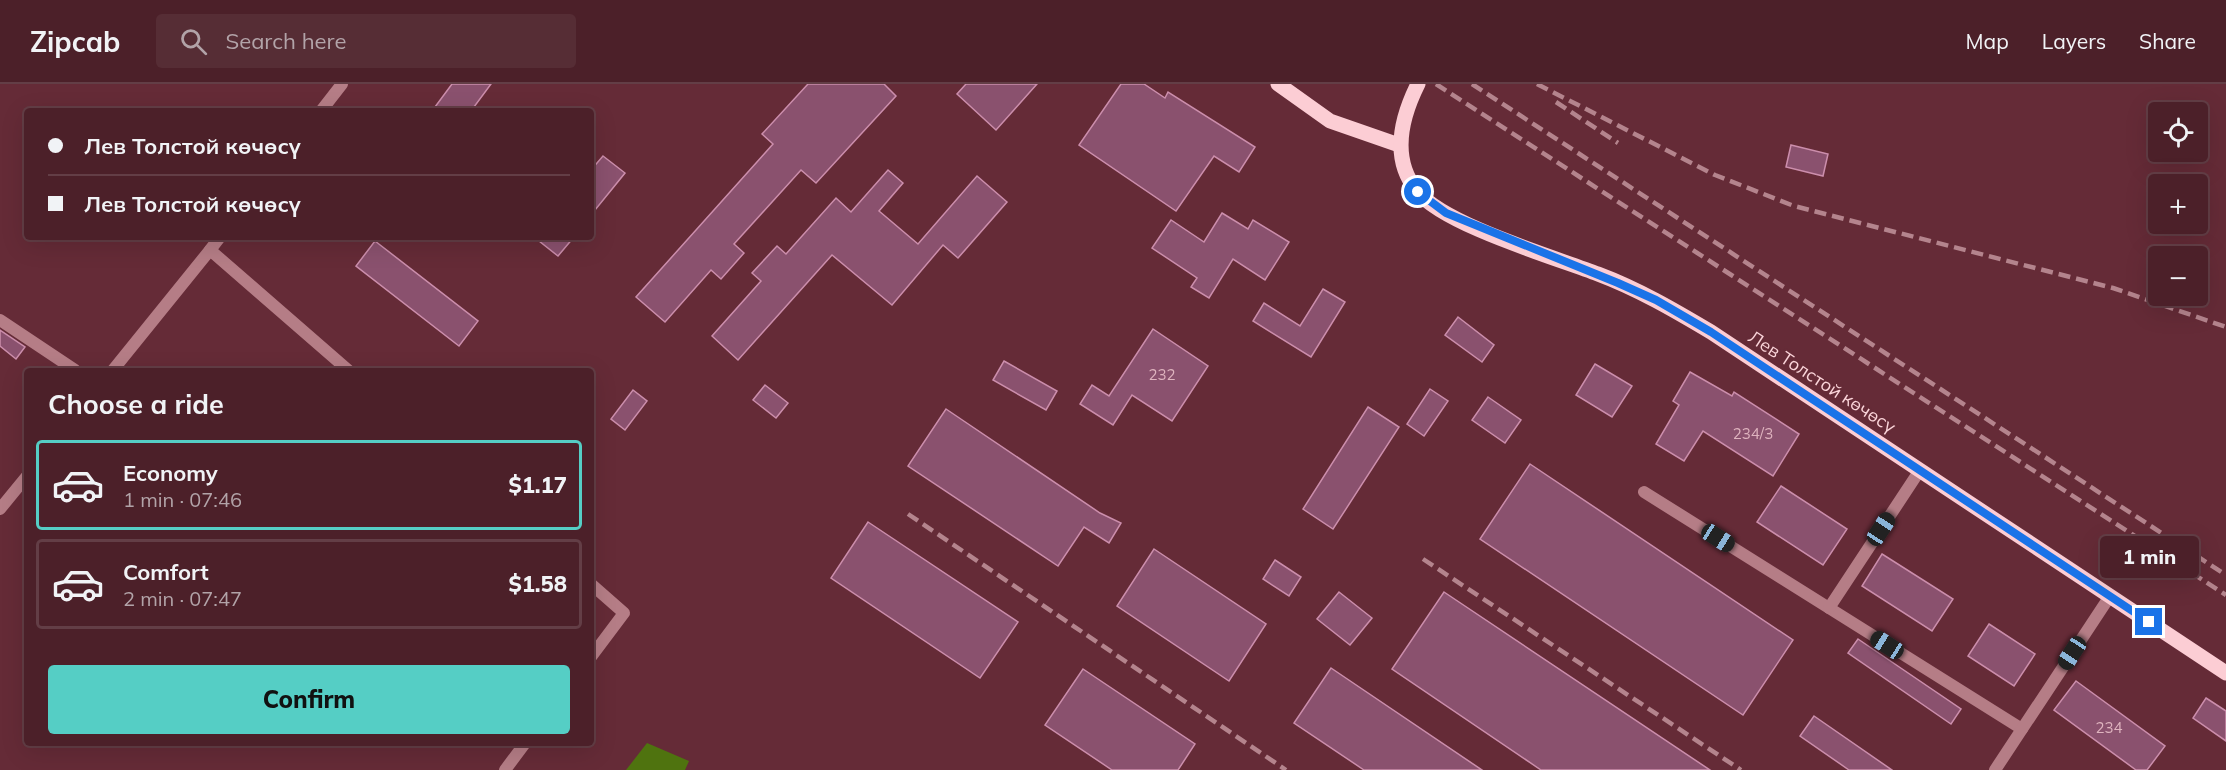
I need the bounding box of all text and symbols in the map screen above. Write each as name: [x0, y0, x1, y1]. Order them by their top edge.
search box: [156, 14, 576, 68]
text: Zipcab: [30, 24, 120, 59]
icon: search: [177, 25, 210, 58]
text: Search here: [225, 27, 346, 55]
text: Map: [1966, 28, 2009, 54]
text: Layers: [2042, 28, 2106, 54]
text: Share: [2139, 28, 2196, 54]
map controls: [2148, 102, 2208, 306]
button: locate: [2148, 102, 2208, 162]
text: Лев Толстой көчөсү: [84, 132, 301, 160]
button: +: [2148, 174, 2208, 234]
route start: [1404, 178, 1431, 205]
text: Лев Толстой көчөсү: [84, 190, 301, 218]
button: −: [2148, 246, 2208, 306]
street label: Лев Толстой көчөсү: [1744, 325, 1901, 438]
house number: 232: [1148, 365, 1176, 384]
text: Choose a ride: [48, 387, 224, 421]
house number: 234/3: [1733, 424, 1773, 443]
icon: car: [51, 458, 105, 512]
text: Economy: [123, 459, 218, 487]
text: $1.17: [508, 471, 567, 499]
text: 1 min · 07:46: [123, 487, 242, 512]
car: [1864, 509, 1898, 549]
car: [1698, 521, 1738, 555]
callout: 1 min: [2100, 535, 2198, 577]
text: 1 min: [2123, 544, 2176, 569]
icon: car: [51, 557, 105, 611]
text: Comfort: [123, 558, 209, 586]
text: $1.58: [508, 570, 567, 598]
text: 2 min · 07:47: [123, 586, 242, 611]
route end: [2135, 608, 2162, 635]
car: [1867, 628, 1907, 662]
car: [2055, 633, 2089, 673]
button: Confirm: [48, 665, 570, 734]
house number: 234: [2095, 718, 2123, 737]

